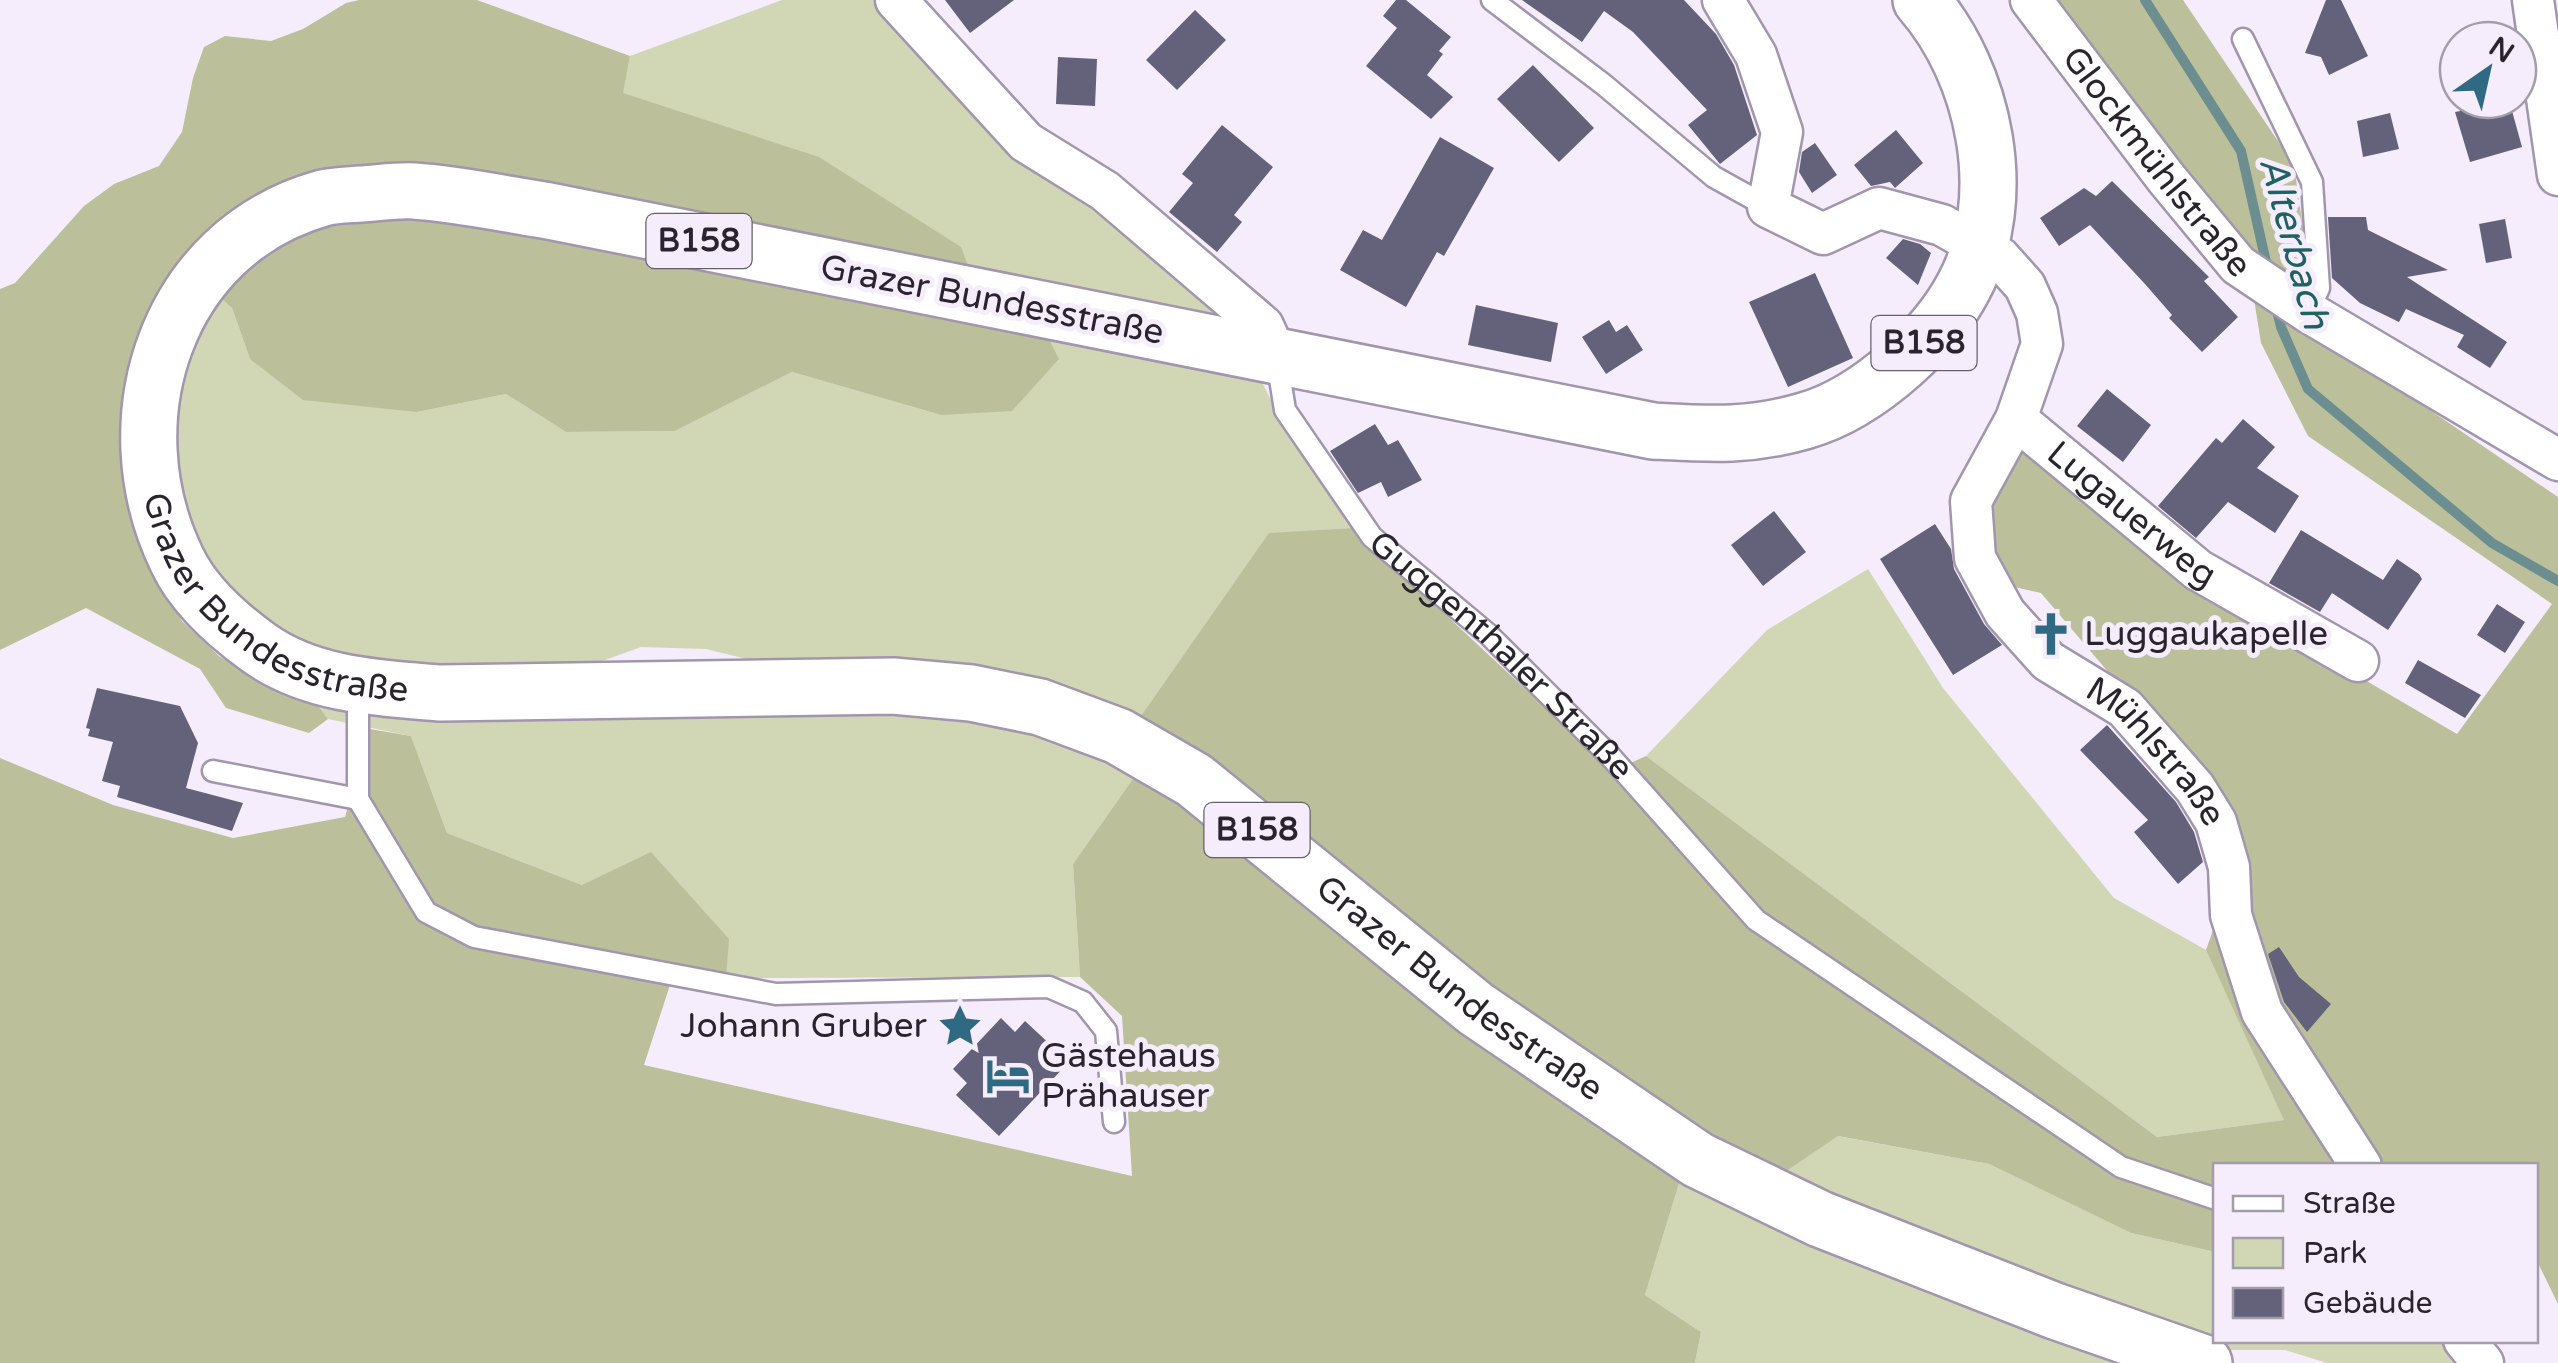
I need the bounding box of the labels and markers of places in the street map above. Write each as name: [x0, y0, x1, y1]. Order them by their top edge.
church icon: Luggaukapelle: [2027, 610, 2075, 658]
place label: Luggaukapelle: [2084, 613, 2328, 655]
place icon: Johann Gruber: [936, 1002, 984, 1050]
place label: Johann Gruber: [680, 1005, 928, 1047]
place label: Gästehaus Prähauser: [1041, 1035, 1216, 1117]
hotel icon: Gästehaus Prähauser: [984, 1052, 1032, 1100]

